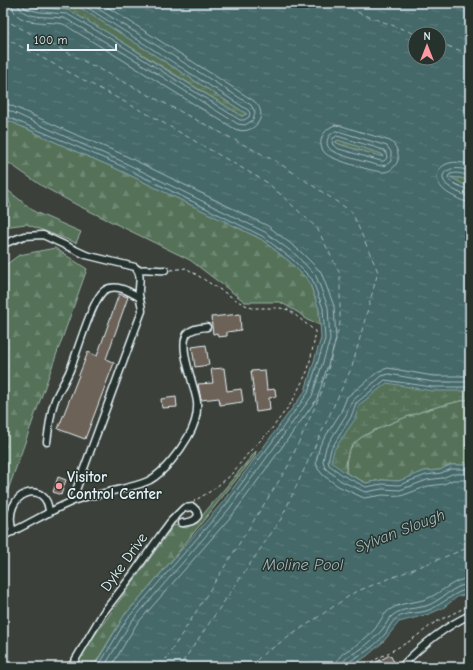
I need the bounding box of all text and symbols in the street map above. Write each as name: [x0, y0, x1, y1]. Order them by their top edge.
scale bar: [28, 26, 116, 52]
north arrow: [407, 26, 447, 66]
text: N: [423, 30, 431, 43]
text: 100 m: [34, 33, 67, 47]
place label: Visitor Control Center: [67, 468, 162, 503]
marker: Visitor Control Center: [54, 481, 64, 491]
water label: Sylvan Slough: [353, 506, 447, 556]
street label: Dyke Drive: [97, 529, 152, 595]
water label: Moline Pool: [262, 556, 344, 574]

